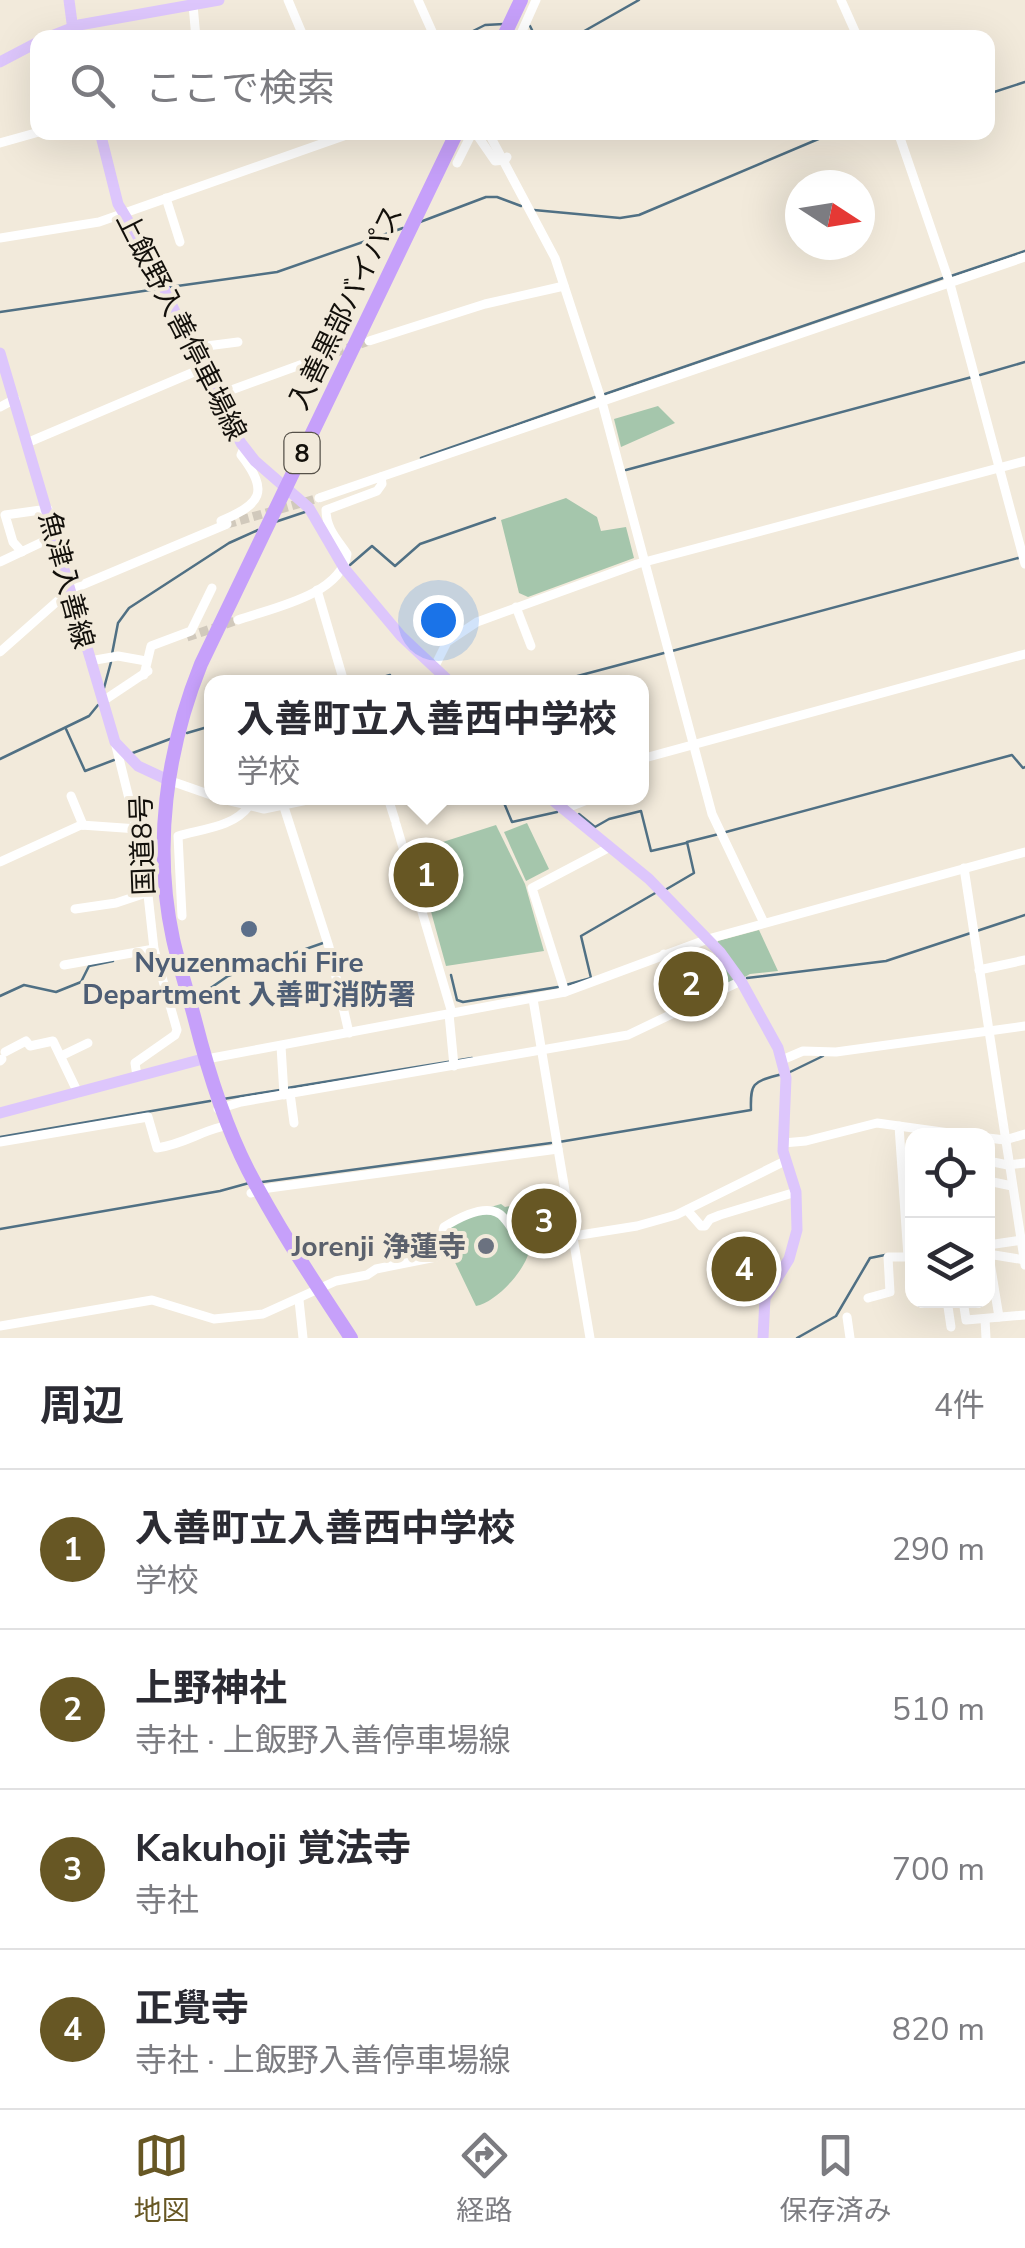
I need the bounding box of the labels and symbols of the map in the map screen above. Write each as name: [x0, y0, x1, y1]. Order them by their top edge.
north arrow: [785, 170, 875, 260]
street label: 入善黒部バイパス: [280, 199, 412, 416]
street label: 上飯野入善停車場線: [107, 206, 255, 447]
road number: 8: [284, 433, 320, 473]
street label: 魚津入善線: [30, 508, 103, 653]
your location: [413, 595, 464, 646]
street label: 国道8号: [122, 794, 164, 896]
pin: 1: [394, 838, 458, 912]
marker: Nyuzenmachi Fire Department 入善町消防署: [238, 918, 260, 940]
place label: Nyuzenmachi Fire Department 入善町消防署: [82, 944, 416, 1014]
pin: 2: [658, 946, 724, 1022]
pin: 3: [512, 1184, 576, 1258]
place label: Jorenji 浄蓮寺: [291, 1228, 466, 1266]
pin: 4: [712, 1232, 776, 1306]
marker: Jorenji 浄蓮寺: [475, 1235, 497, 1257]

